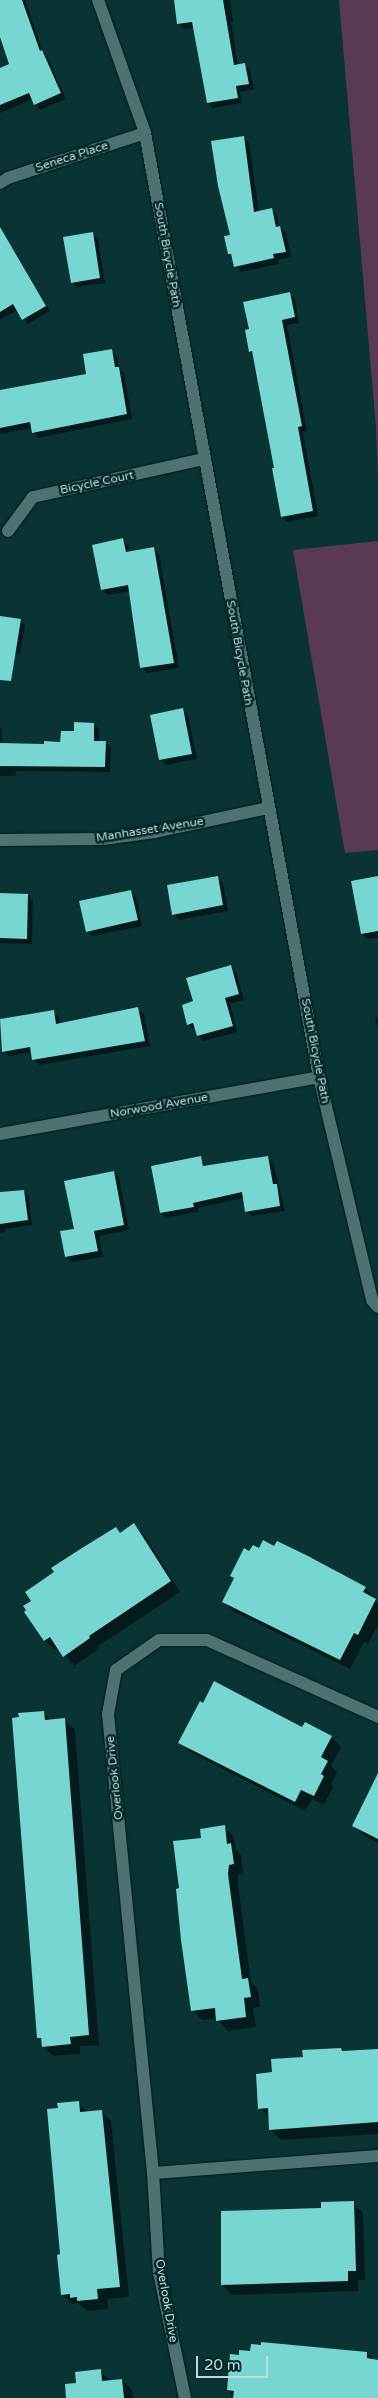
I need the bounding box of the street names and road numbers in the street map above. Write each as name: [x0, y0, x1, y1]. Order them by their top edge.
street label: Seneca Place: [34, 139, 110, 175]
street label: South Bicycle Path: [151, 201, 183, 309]
street label: Bicycle Court: [59, 468, 135, 498]
street label: South Bicycle Path: [223, 599, 255, 707]
street label: Manhasset Avenue: [95, 814, 205, 846]
street label: South Bicycle Path: [298, 997, 332, 1105]
street label: Norwood Avenue: [109, 1090, 209, 1122]
street label: Overlook Drive: [103, 1735, 127, 1821]
street label: Overlook Drive: [152, 2258, 180, 2344]

